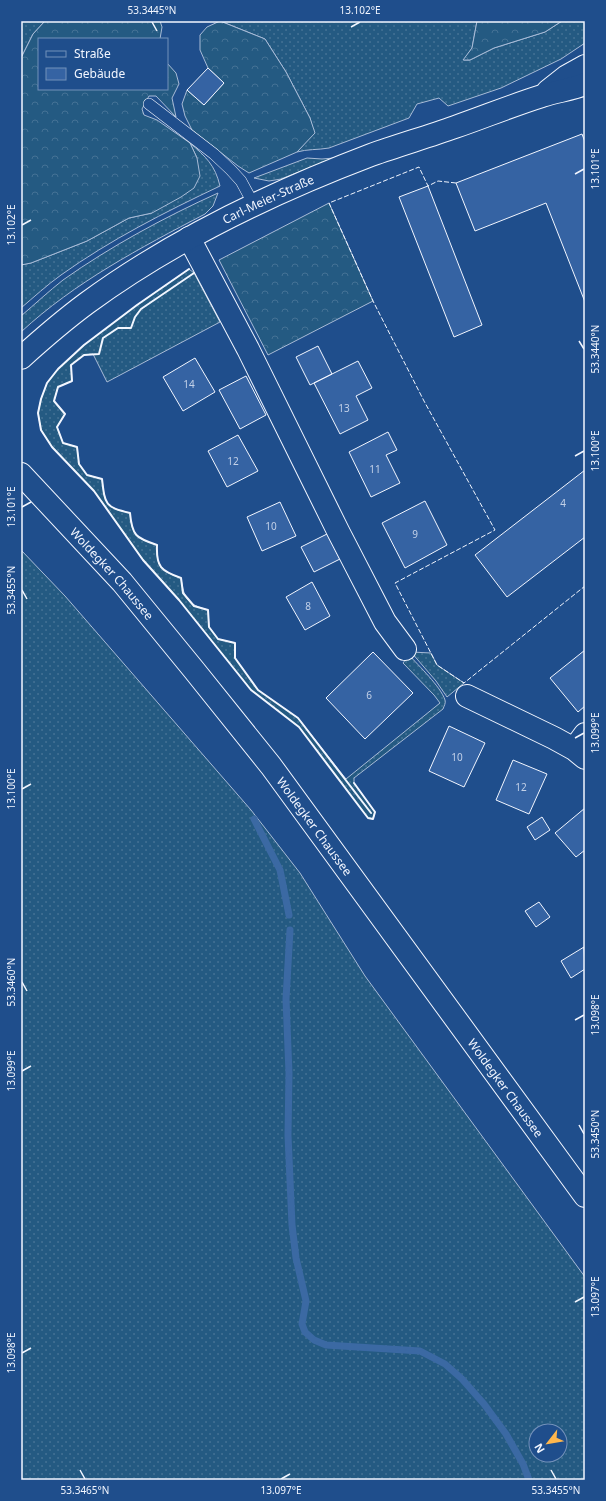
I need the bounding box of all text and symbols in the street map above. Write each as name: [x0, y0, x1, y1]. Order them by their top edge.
text: 53.3445°N: [128, 3, 176, 17]
text: 13.102°E: [339, 3, 381, 17]
legend: [38, 38, 168, 90]
text: Straße: [74, 45, 111, 62]
text: Gebäude: [74, 65, 125, 82]
text: 13.101°E: [588, 148, 602, 190]
street label: Carl-Meier-Straße: [219, 170, 317, 228]
text: 13.102°E: [4, 204, 18, 246]
text: 53.3440°N: [588, 325, 602, 373]
house number: 14: [183, 377, 195, 391]
house number: 13: [338, 401, 350, 415]
text: 13.100°E: [588, 430, 602, 472]
house number: 12: [227, 454, 239, 468]
house number: 11: [369, 462, 381, 476]
text: 13.101°E: [4, 486, 18, 528]
house number: 4: [560, 496, 566, 510]
house number: 10: [265, 519, 277, 533]
street label: Woldegker Chaussee: [67, 524, 158, 623]
house number: 9: [412, 527, 418, 541]
text: 53.3455°N: [4, 566, 18, 614]
house number: 8: [305, 599, 311, 613]
house number: 6: [366, 688, 372, 702]
text: 13.099°E: [588, 712, 602, 754]
house number: 10: [451, 750, 463, 764]
text: 13.100°E: [4, 768, 18, 810]
street label: Woldegker Chaussee: [273, 773, 357, 879]
house number: 12: [515, 780, 527, 794]
text: 53.3460°N: [4, 958, 18, 1006]
text: 13.098°E: [588, 994, 602, 1036]
street label: Woldegker Chaussee: [464, 1035, 548, 1141]
text: 13.099°E: [4, 1050, 18, 1092]
text: 53.3450°N: [588, 1110, 602, 1158]
text: 13.097°E: [588, 1276, 602, 1318]
text: 13.098°E: [4, 1332, 18, 1374]
north arrow: [528, 1423, 568, 1463]
text: N: [530, 1441, 548, 1456]
text: 53.3465°N: [61, 1483, 109, 1497]
text: 13.097°E: [260, 1483, 302, 1497]
text: 53.3455°N: [532, 1483, 580, 1497]

